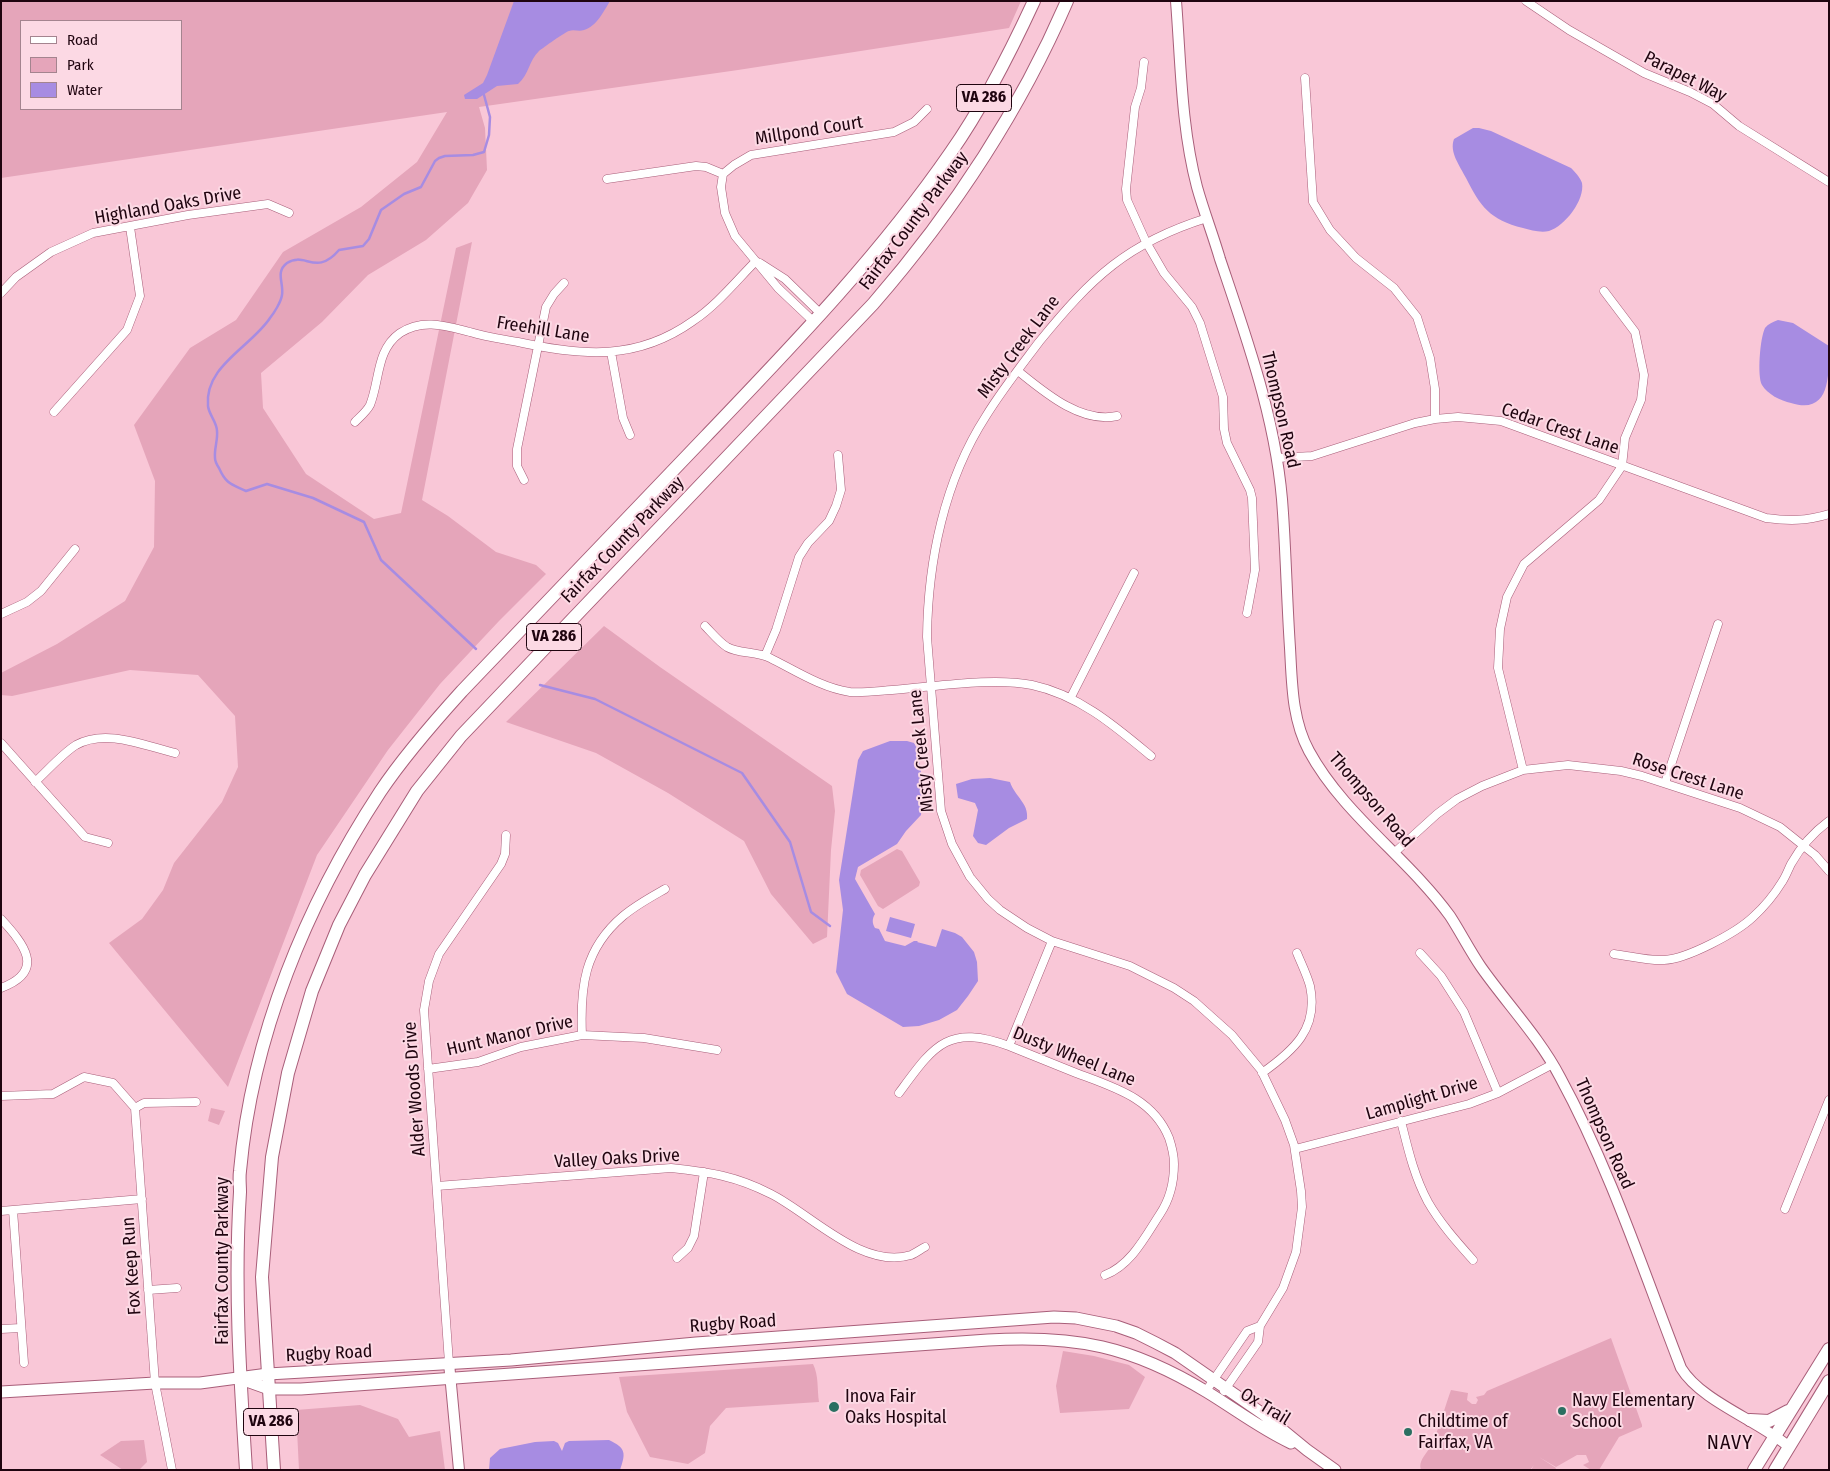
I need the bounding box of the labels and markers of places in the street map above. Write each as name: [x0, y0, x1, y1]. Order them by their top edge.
place label: Inova Fair Oaks Hospital: [845, 1386, 946, 1428]
place label: Navy Elementary School: [1572, 1390, 1695, 1432]
marker: Inova Fair Oaks Hospital: [827, 1400, 841, 1414]
marker: Navy Elementary School: [1556, 1405, 1568, 1417]
place label: Childtime of Fairfax, VA: [1418, 1411, 1508, 1454]
marker: Childtime of Fairfax, VA: [1402, 1426, 1414, 1438]

